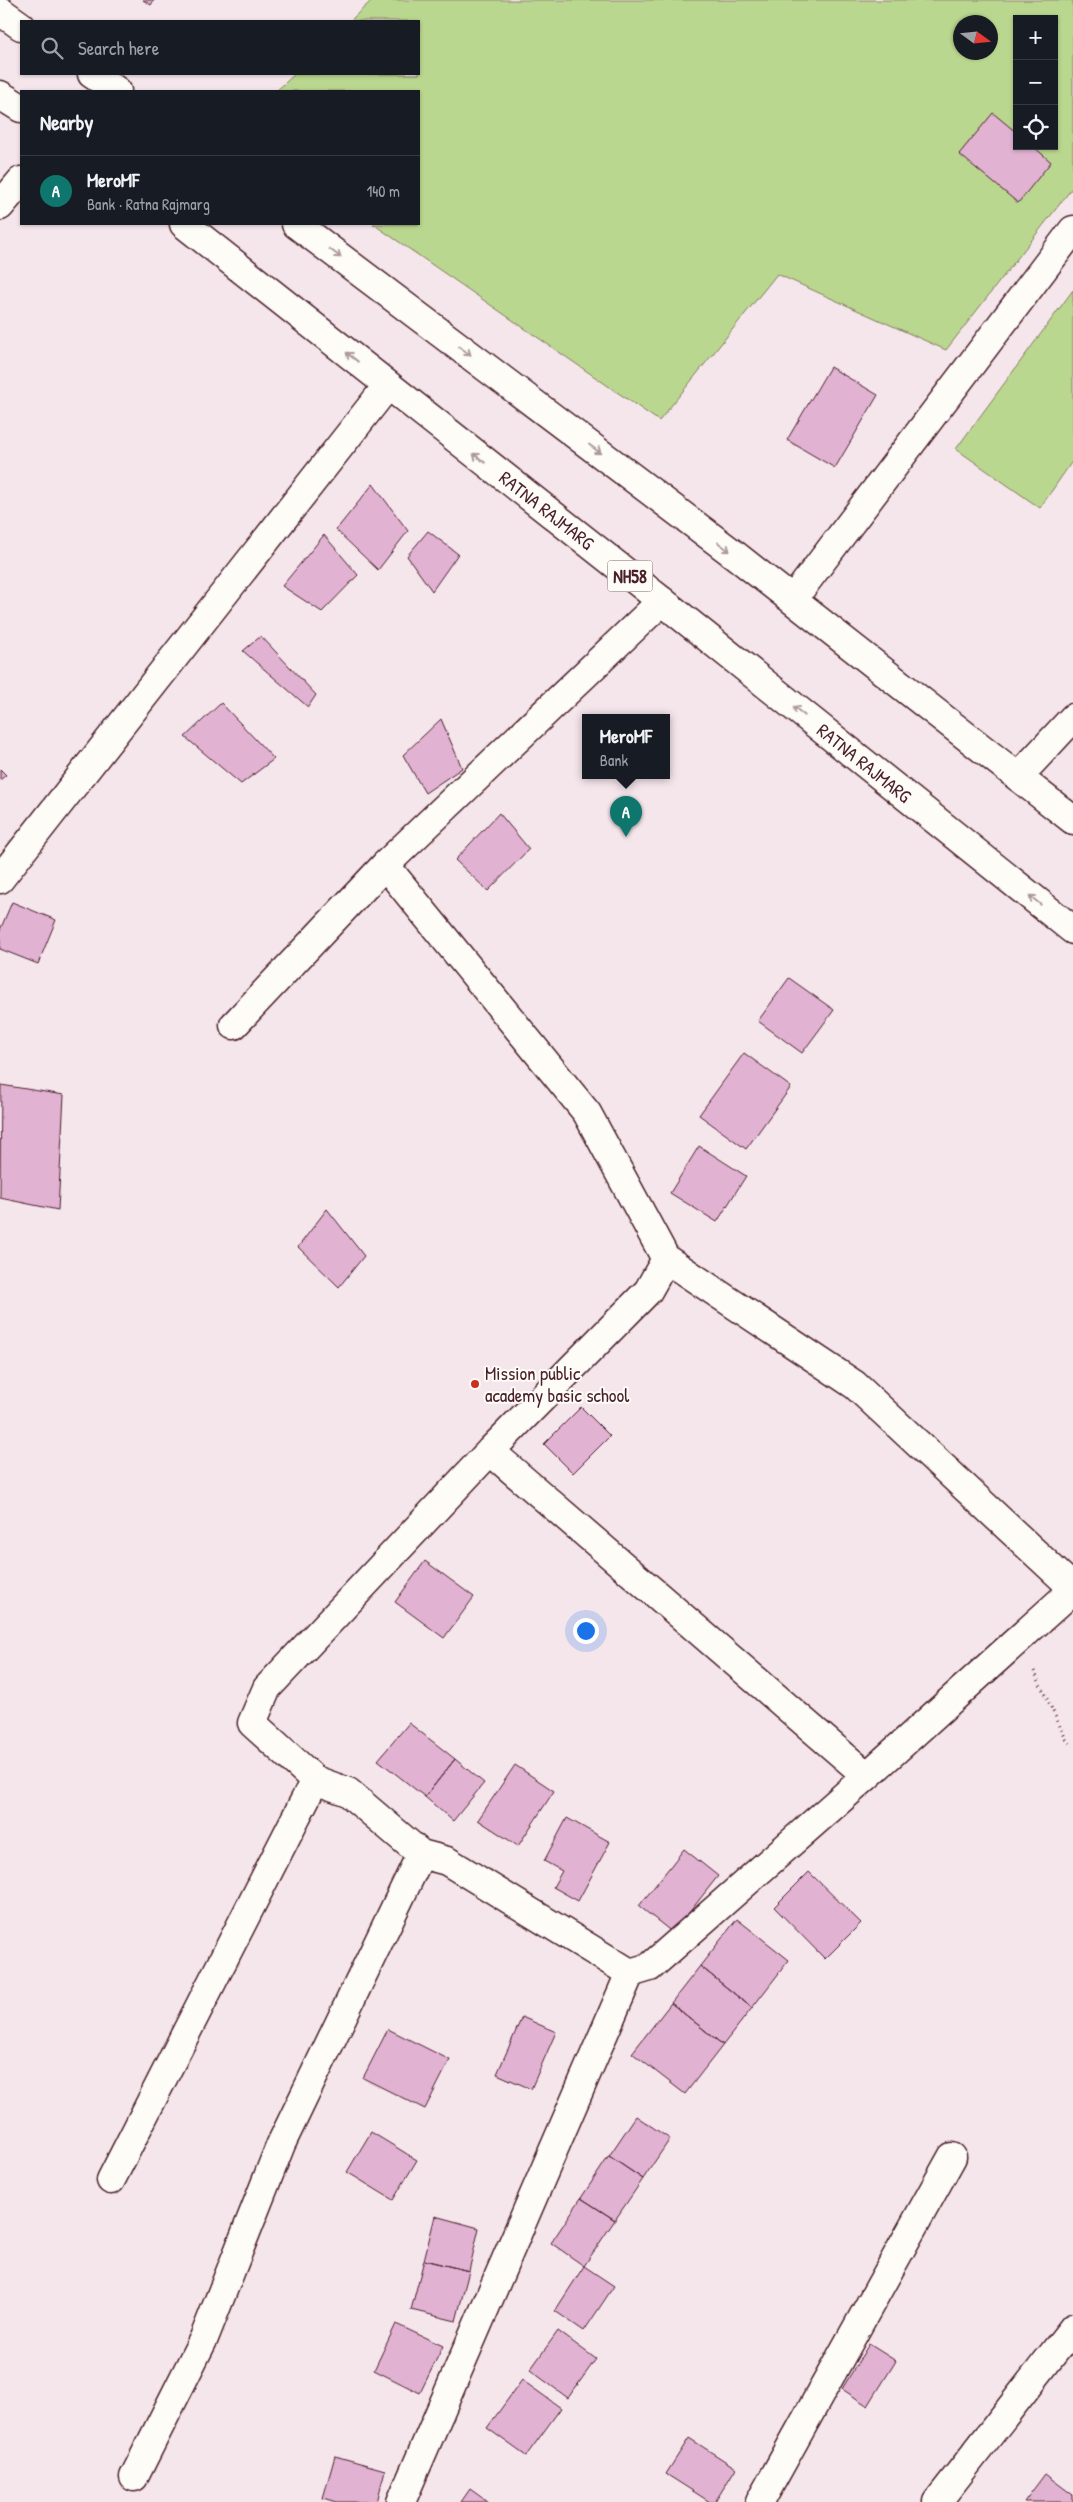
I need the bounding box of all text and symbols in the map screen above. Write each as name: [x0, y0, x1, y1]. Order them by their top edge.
north arrow: [953, 15, 998, 60]
map controls: [1013, 15, 1058, 150]
button: +: [1013, 15, 1058, 60]
search box: [20, 20, 420, 75]
icon: search: [38, 34, 66, 62]
text: Search here: [78, 35, 159, 61]
button: −: [1013, 60, 1058, 105]
button: locate: [1013, 105, 1058, 150]
text: Nearby: [40, 108, 93, 137]
text: MeroMF: [87, 167, 139, 193]
text: A: [52, 180, 60, 202]
text: 140 m: [366, 180, 400, 202]
text: Bank · Ratna Rajmarg: [87, 193, 210, 215]
one-way arrow: [328, 248, 342, 258]
one-way arrow: [458, 345, 471, 356]
one-way arrow: [345, 352, 359, 362]
one-way arrow: [588, 443, 601, 454]
one-way arrow: [473, 452, 486, 463]
street label: RATNA RAJMARG: [494, 465, 600, 556]
one-way arrow: [717, 541, 730, 552]
road number: NH58: [608, 560, 652, 592]
one-way arrow: [793, 705, 806, 716]
popup: [582, 714, 670, 779]
street label: RATNA RAJMARG: [812, 717, 917, 809]
text: MeroMF: [600, 723, 652, 749]
text: Bank: [600, 749, 628, 771]
pin: A: [610, 796, 642, 837]
one-way arrow: [1029, 894, 1042, 905]
place label: Mission public academy basic school: [485, 1360, 630, 1408]
marker: Mission public academy basic school: [469, 1378, 481, 1390]
your location: [573, 1618, 599, 1644]

